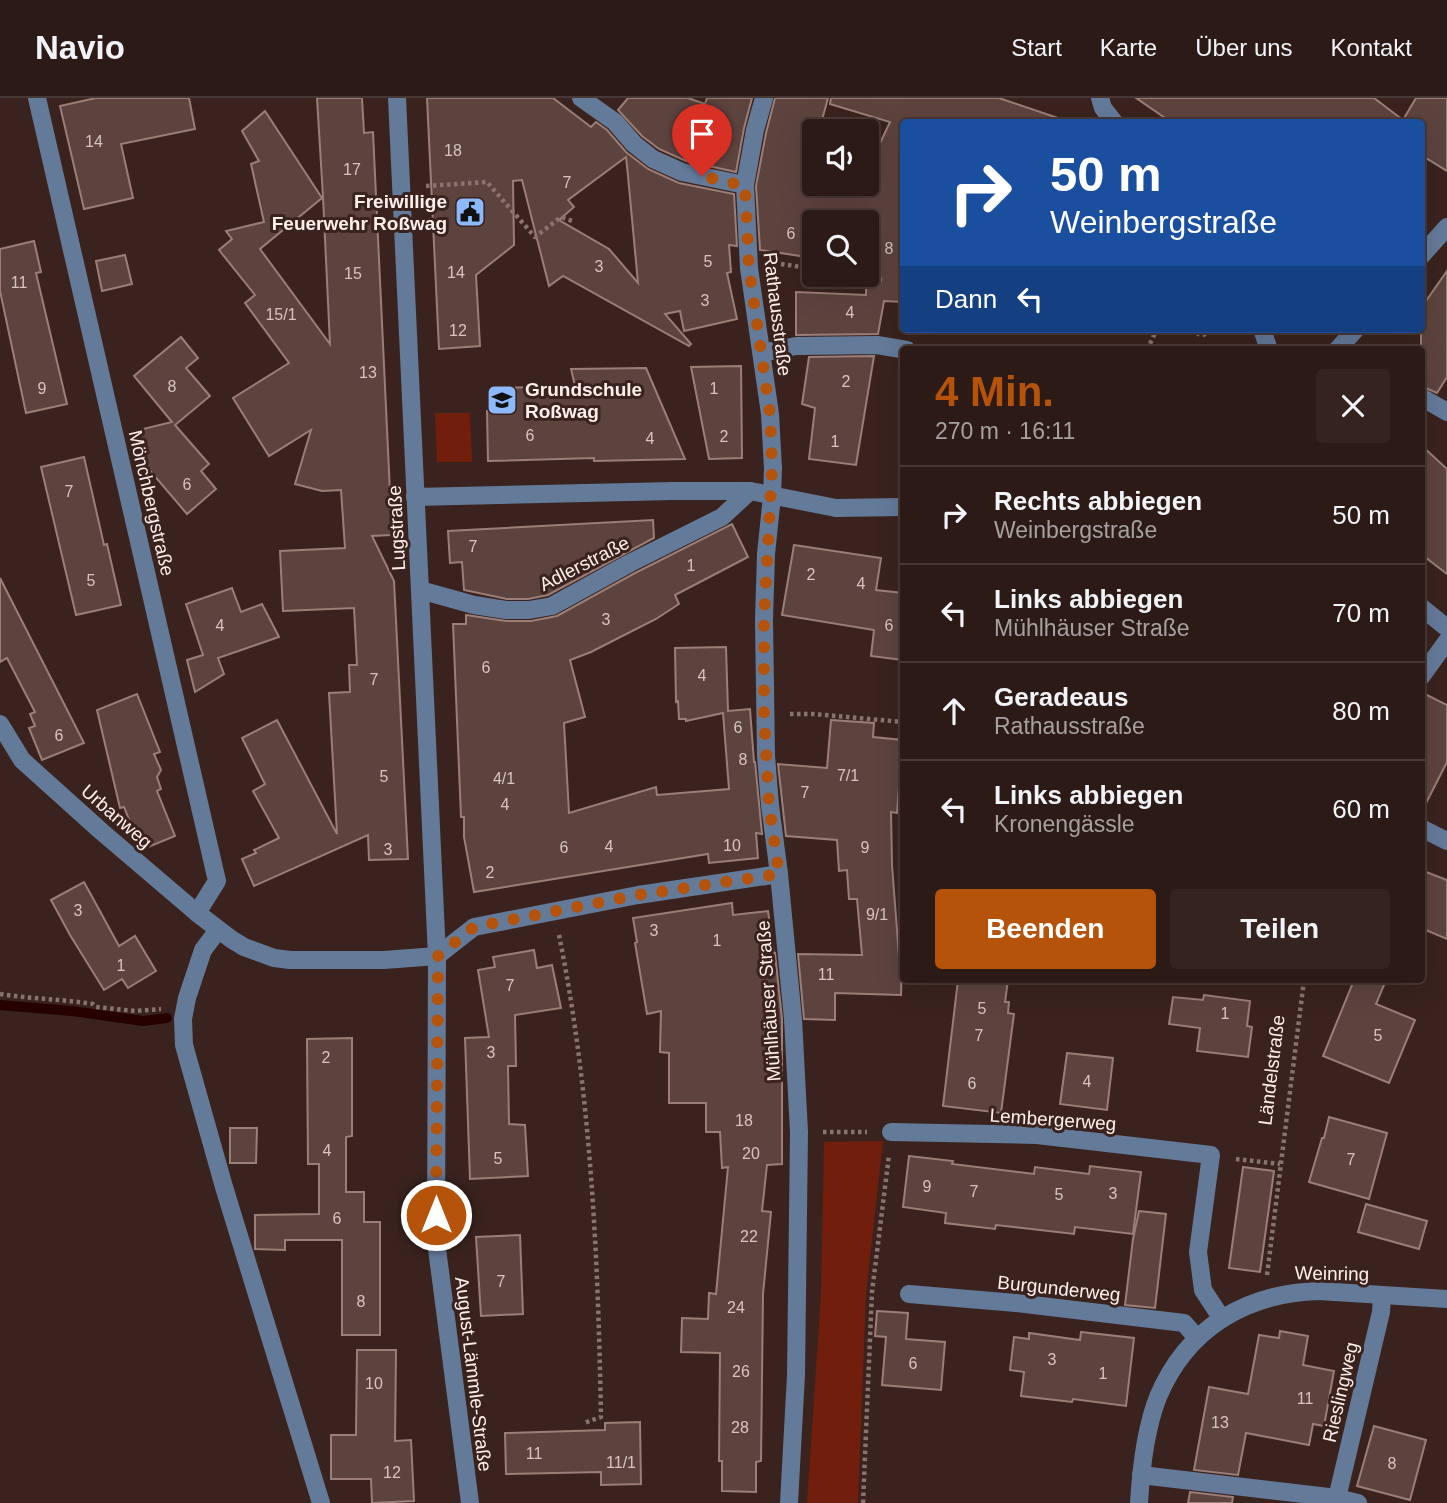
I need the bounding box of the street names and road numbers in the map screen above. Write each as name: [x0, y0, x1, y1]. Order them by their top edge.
street label: Rathausstraße: [759, 251, 796, 377]
street label: Mönchbergstraße: [125, 428, 178, 578]
street label: Lugstraße: [384, 485, 409, 571]
street label: Adlerstraße: [536, 532, 633, 595]
street label: Urbanweg: [77, 780, 156, 853]
street label: Mühlhäuser Straße: [752, 920, 785, 1082]
street label: Ländelstraße: [1254, 1014, 1289, 1126]
street label: Lembergerweg: [989, 1105, 1117, 1134]
street label: Weinring: [1294, 1262, 1369, 1285]
street label: Burgunderweg: [996, 1272, 1122, 1305]
street label: August-Lämmle-Straße: [451, 1275, 496, 1473]
street label: Rieslingweg: [1319, 1340, 1362, 1444]

